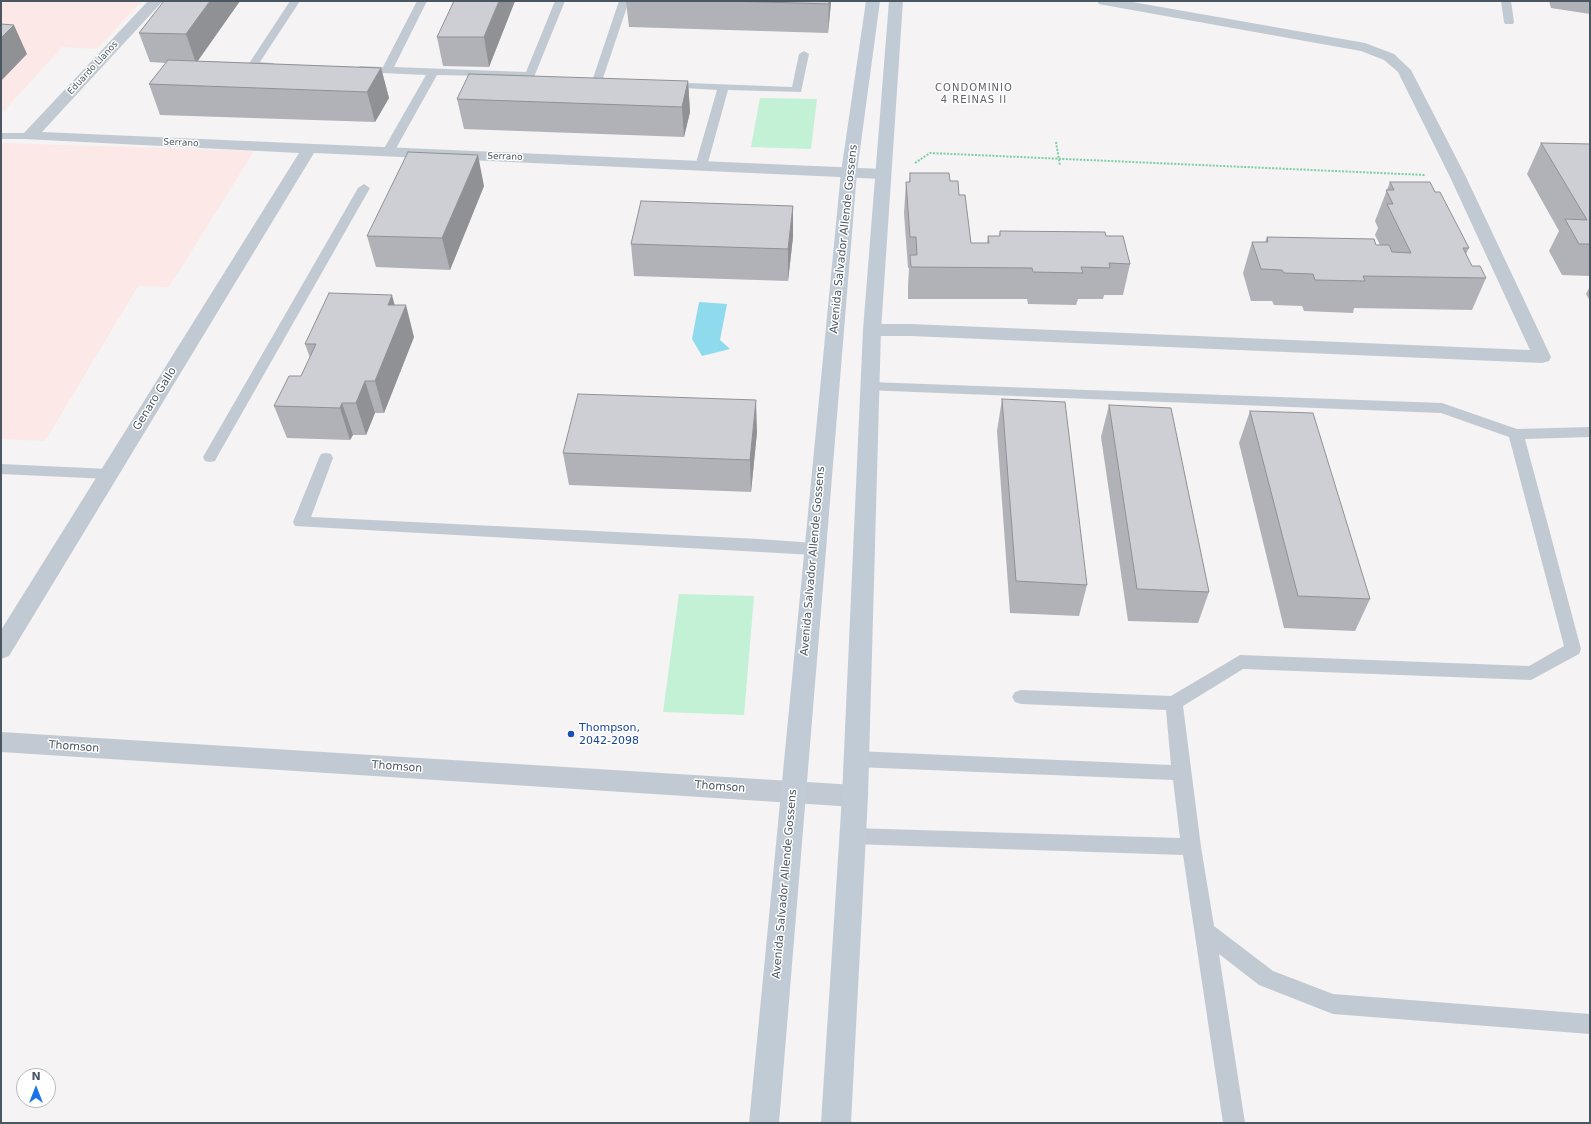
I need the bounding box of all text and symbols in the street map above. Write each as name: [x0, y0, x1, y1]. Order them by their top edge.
street label: Eduardo Llanos: [65, 39, 121, 97]
district label: CONDOMINIO 4 REINAS II: [935, 82, 1013, 106]
street label: Serrano: [163, 137, 199, 149]
street label: Avenida Salvador Allende Gossens: [828, 144, 860, 334]
street label: Serrano: [487, 151, 523, 163]
street label: Genaro Gallo: [130, 365, 180, 433]
street label: Avenida Salvador Allende Gossens: [798, 466, 828, 656]
place label: Thompson, 2042-2098: [579, 721, 640, 747]
marker: Thompson, 2042-2098: [566, 729, 576, 739]
street label: Thomson: [48, 739, 100, 755]
street label: Thomson: [371, 759, 423, 775]
street label: Thomson: [694, 779, 746, 795]
street label: Avenida Salvador Allende Gossens: [770, 789, 800, 979]
north arrow: [16, 1068, 56, 1108]
text: N: [31, 1070, 41, 1083]

